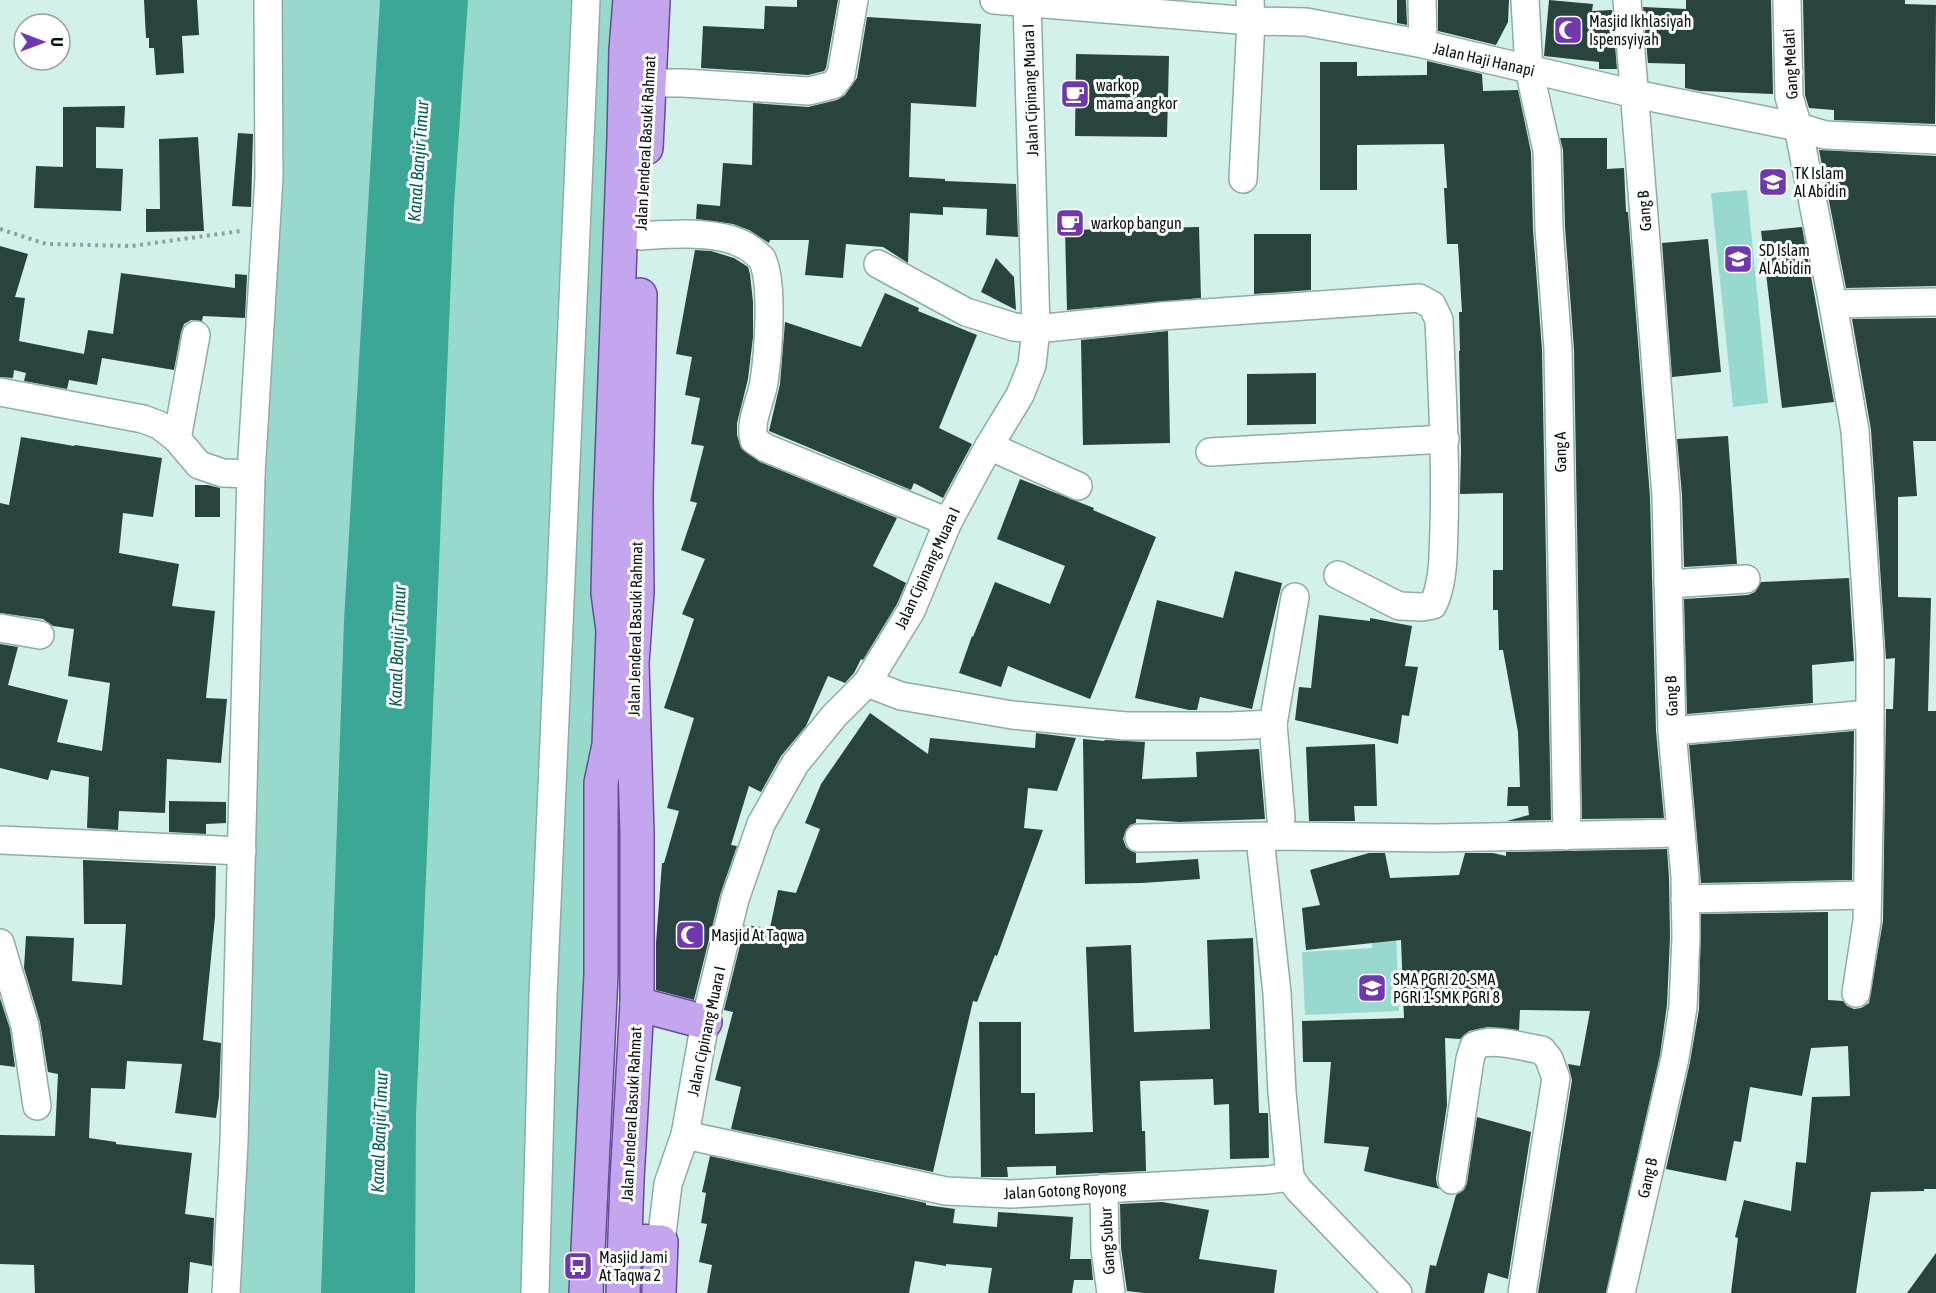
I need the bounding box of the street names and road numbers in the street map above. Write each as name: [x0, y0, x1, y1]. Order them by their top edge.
street label: Jalan Cipinang Muara I: [1019, 24, 1042, 156]
street label: Gang Melati: [1779, 28, 1802, 100]
street label: Jalan Haji Hanapi: [1431, 39, 1537, 80]
street label: Jalan Jenderal Basuki Rahmat: [631, 55, 659, 231]
street label: Gang B: [1634, 190, 1655, 232]
street label: Gang A: [1551, 431, 1570, 472]
street label: Jalan Cipinang Muara I: [891, 504, 964, 632]
street label: Jalan Jenderal Basuki Rahmat: [624, 541, 646, 717]
street label: Gang B: [1661, 675, 1682, 716]
street label: Jalan Cipinang Muara I: [683, 964, 730, 1098]
street label: Jalan Jenderal Basuki Rahmat: [617, 1026, 645, 1202]
street label: Gang B: [1634, 1156, 1661, 1200]
street label: Jalan Gotong Royong: [1003, 1178, 1127, 1203]
street label: Gang Subur: [1096, 1207, 1119, 1275]

